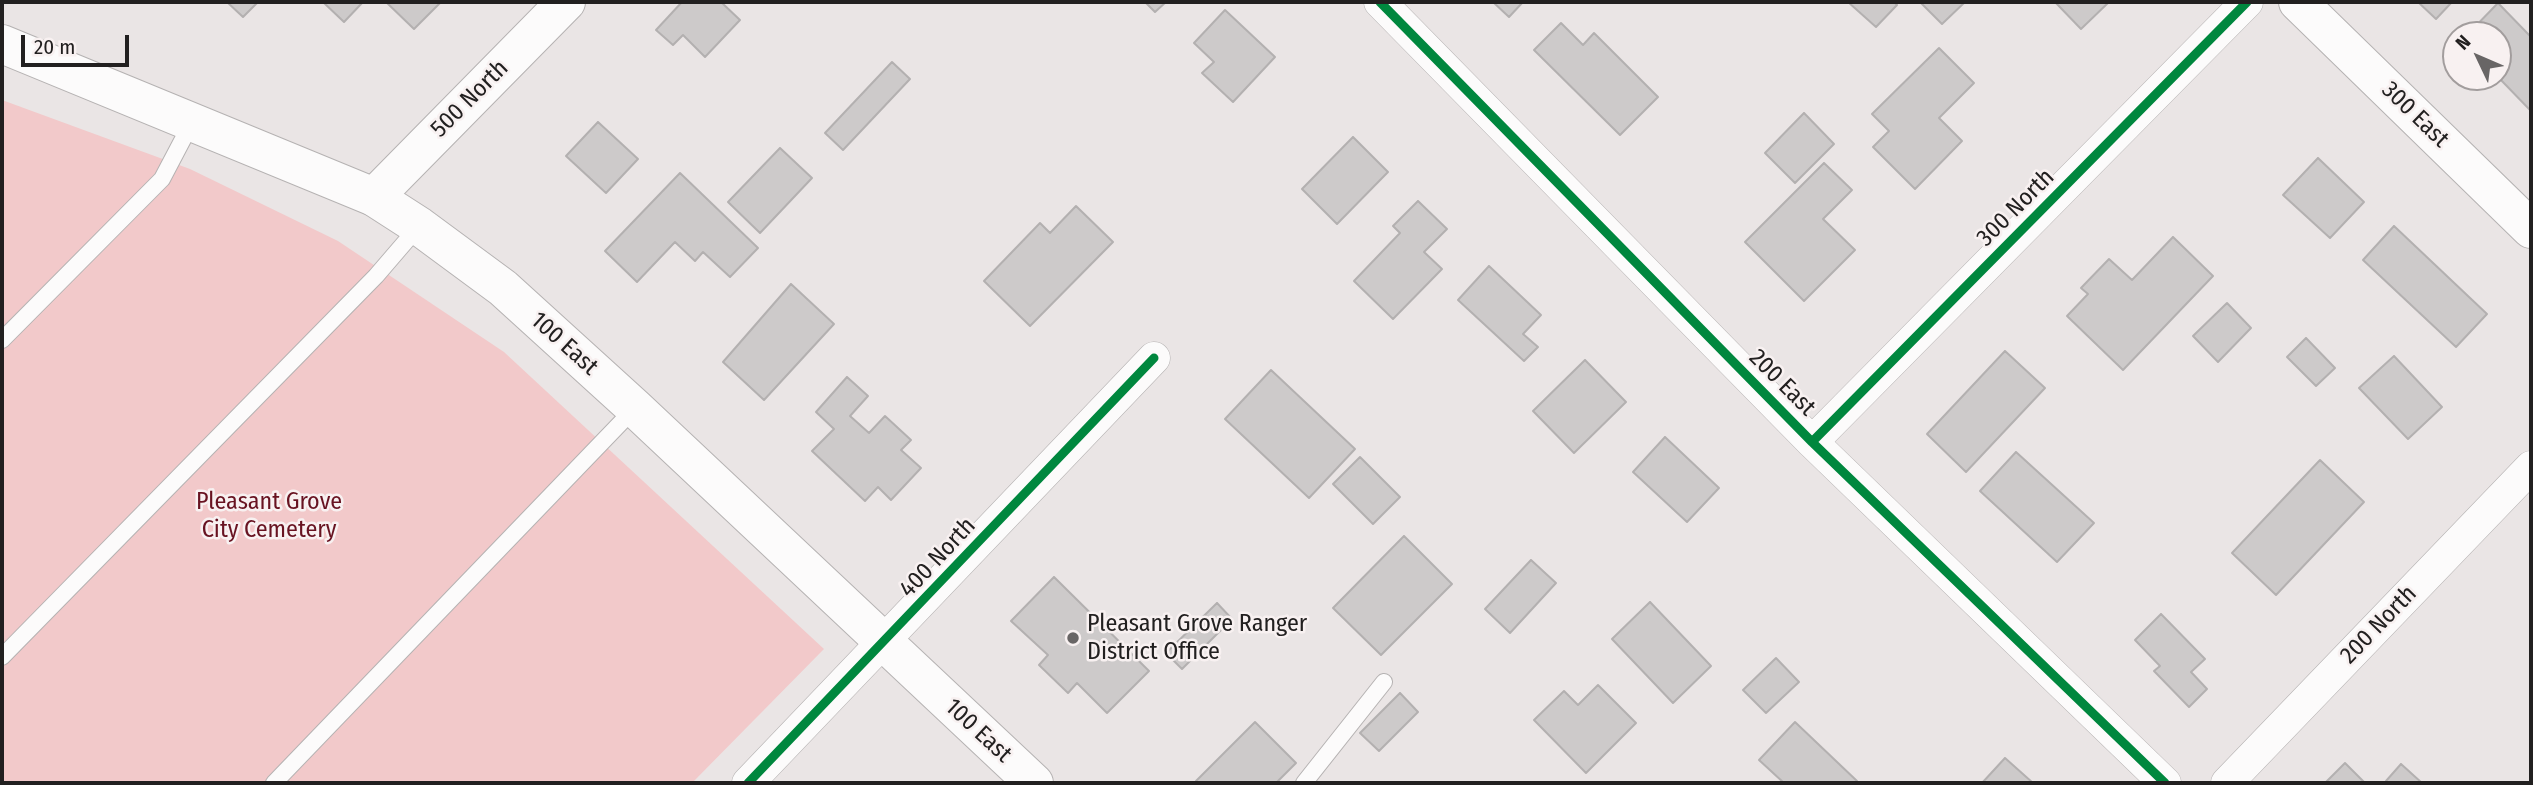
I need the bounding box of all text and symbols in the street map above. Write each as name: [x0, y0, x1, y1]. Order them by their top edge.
scale bar: [24, 21, 133, 65]
north arrow: [2442, 21, 2512, 91]
text: N: [2451, 30, 2475, 55]
text: 20 m: [34, 34, 75, 60]
street label: 500 North: [425, 54, 515, 144]
street label: 300 East: [2375, 76, 2455, 154]
street label: 300 North: [1971, 163, 2061, 253]
street label: 100 East: [524, 306, 604, 382]
street label: 200 East: [1743, 344, 1821, 422]
park label: Pleasant Grove City Cemetery: [196, 488, 342, 544]
street label: 400 North: [894, 512, 982, 604]
street label: 200 North: [2335, 580, 2423, 670]
place label: Pleasant Grove Ranger District Office: [1087, 610, 1307, 666]
marker: Pleasant Grove Ranger District Office: [1065, 630, 1081, 646]
street label: 100 East: [939, 693, 1017, 769]

